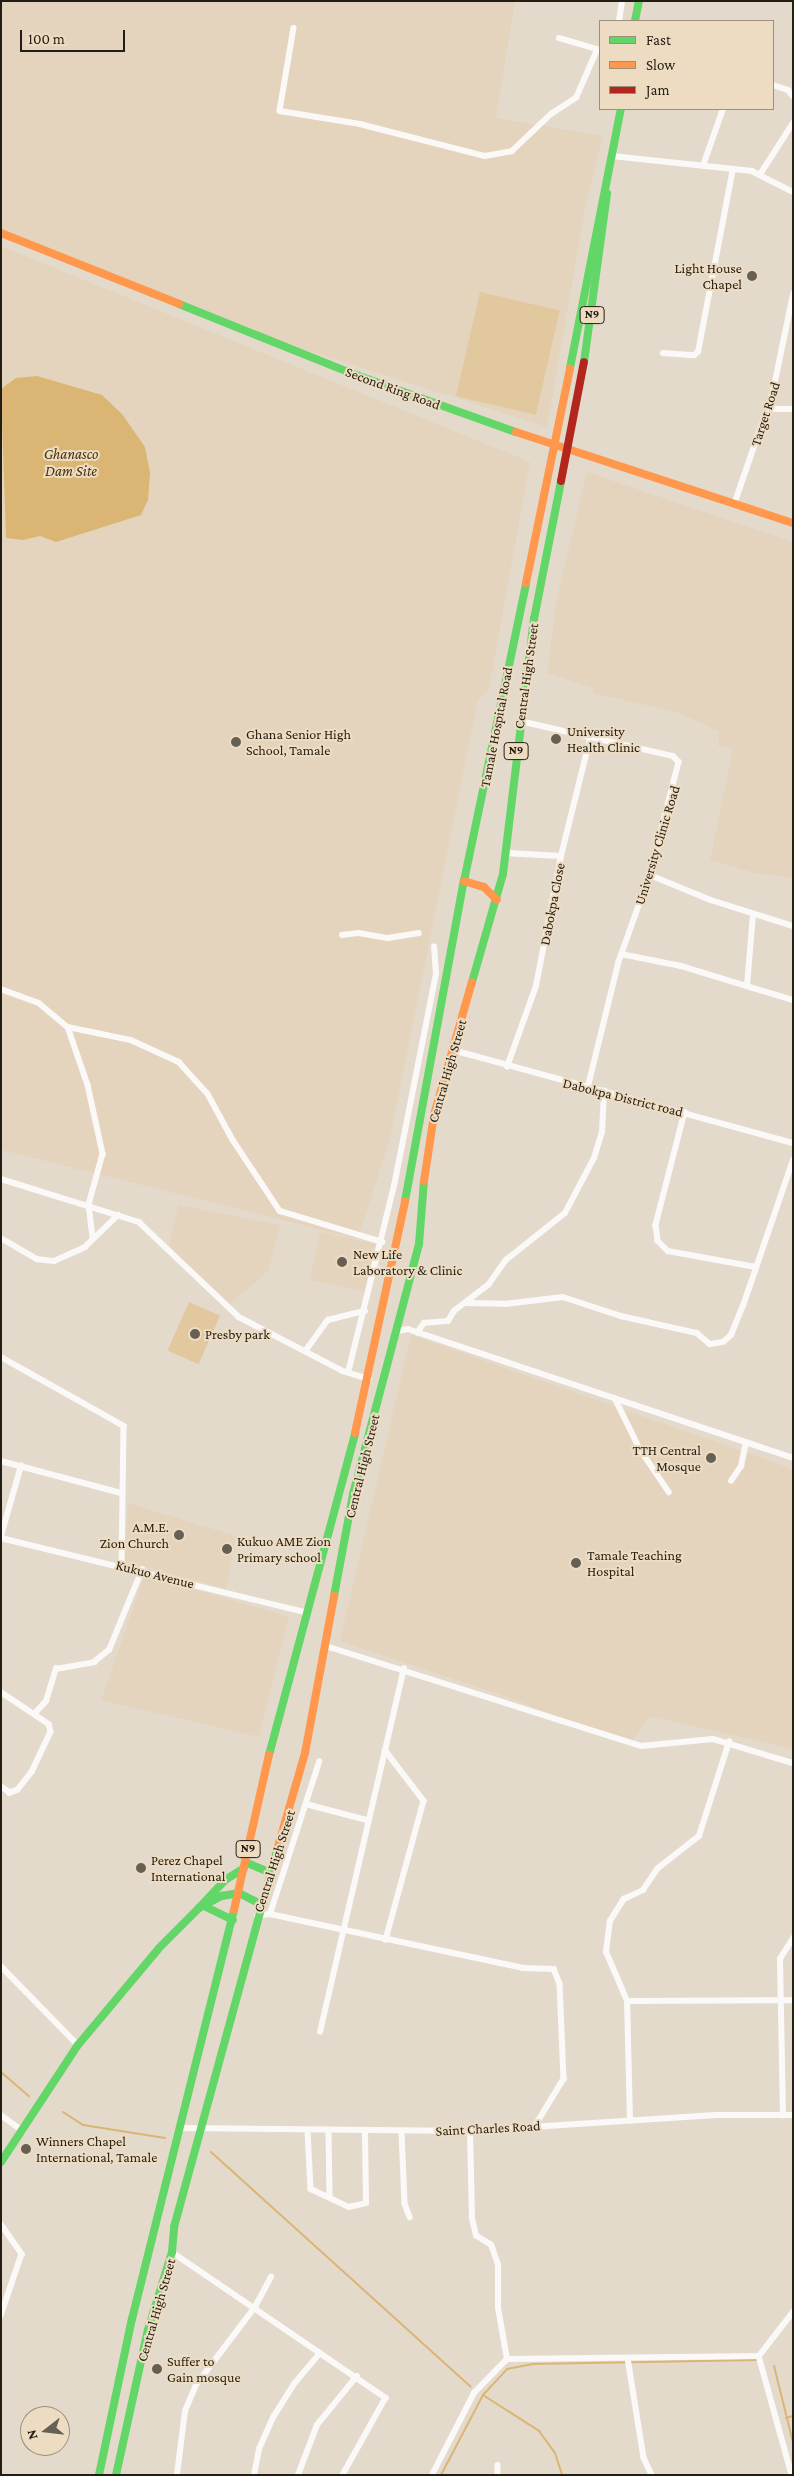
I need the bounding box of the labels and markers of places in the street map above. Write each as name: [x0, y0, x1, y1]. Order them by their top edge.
place label: Light House Chapel: [675, 260, 742, 292]
marker: Light House Chapel: [746, 270, 758, 282]
place label: University Health Clinic: [567, 723, 640, 756]
place label: Ghana Senior High School, Tamale: [246, 726, 351, 759]
marker: University Health Clinic: [549, 732, 563, 746]
marker: Ghana Senior High School, Tamale: [230, 736, 242, 748]
place label: New Life Laboratory & Clinic: [353, 1246, 462, 1278]
marker: New Life Laboratory & Clinic: [335, 1255, 349, 1269]
place label: Presby park: [205, 1326, 270, 1342]
marker: Presby park: [189, 1328, 201, 1340]
place label: TTH Central Mosque: [633, 1442, 701, 1474]
marker: TTH Central Mosque: [705, 1452, 717, 1464]
place label: A.M.E. Zion Church: [100, 1519, 169, 1551]
marker: A.M.E. Zion Church: [173, 1529, 185, 1541]
place label: Kukuo AME Zion Primary school: [237, 1533, 331, 1565]
marker: Kukuo AME Zion Primary school: [221, 1543, 233, 1555]
place label: Tamale Teaching Hospital: [587, 1547, 682, 1580]
marker: Tamale Teaching Hospital: [569, 1556, 583, 1570]
place label: Perez Chapel International: [151, 1852, 225, 1884]
marker: Perez Chapel International: [135, 1862, 147, 1874]
place label: Winners Chapel International, Tamale: [36, 2133, 157, 2166]
marker: Winners Chapel International, Tamale: [20, 2143, 32, 2155]
place label: Suffer to Gain mosque: [167, 2353, 241, 2386]
marker: Suffer to Gain mosque: [151, 2363, 163, 2375]

